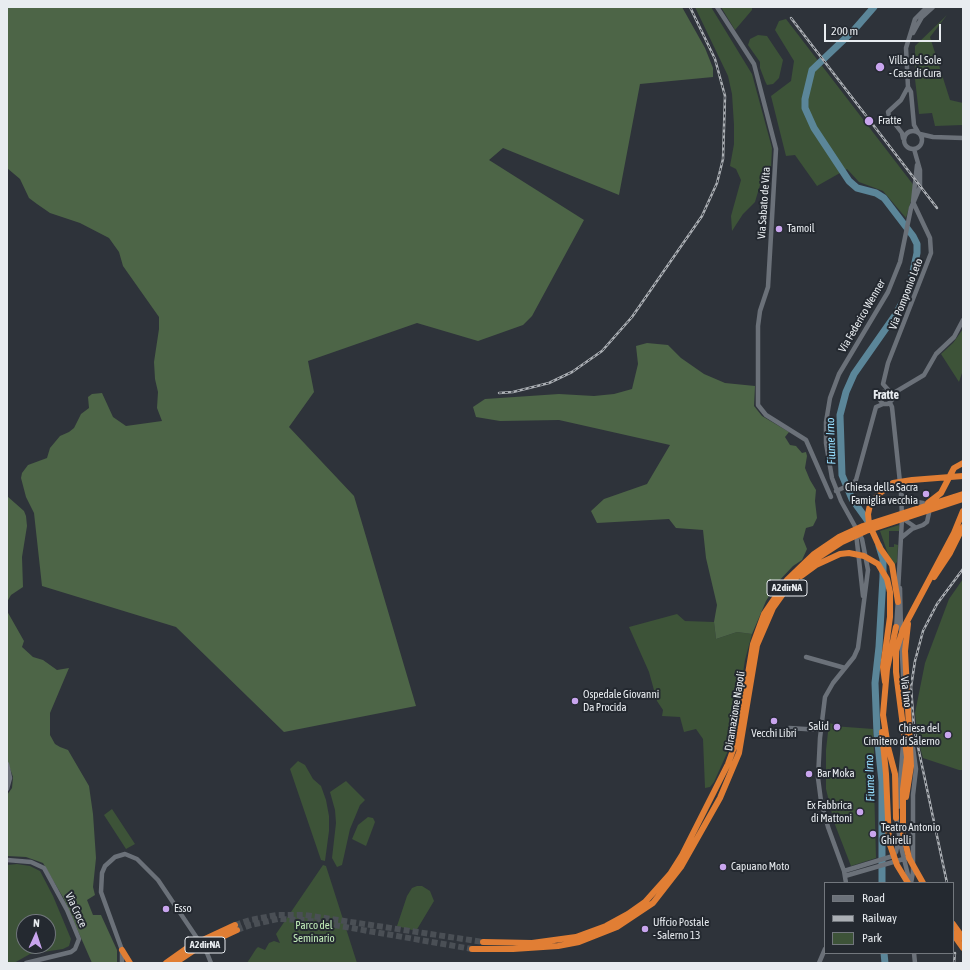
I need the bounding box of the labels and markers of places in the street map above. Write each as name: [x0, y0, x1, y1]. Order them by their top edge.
place label: Villa del Sole - Casa di Cura: [889, 54, 942, 80]
marker: Villa del Sole - Casa di Cura: [874, 61, 886, 73]
place label: Fratte: [878, 114, 902, 128]
marker: Fratte: [863, 115, 875, 127]
place label: Tamoil: [787, 222, 815, 236]
marker: Tamoil: [774, 224, 784, 234]
place label: Chiesa della Sacra Famiglia vecchia: [845, 481, 918, 507]
marker: Chiesa della Sacra Famiglia vecchia: [921, 489, 931, 499]
place label: Ospedale Giovanni Da Procida: [583, 688, 659, 714]
marker: Ospedale Giovanni Da Procida: [570, 696, 580, 706]
marker: Vecchi Libri: [769, 716, 779, 726]
place label: Salid: [809, 720, 829, 734]
marker: Salid: [832, 722, 842, 732]
place label: Chiesa del Cimitero di Salerno: [864, 722, 940, 748]
place label: Vecchi Libri: [751, 727, 797, 741]
marker: Chiesa del Cimitero di Salerno: [943, 730, 953, 740]
place label: Bar Moka: [817, 767, 855, 781]
marker: Bar Moka: [804, 769, 814, 779]
place label: Ex Fabbrica di Mattoni: [807, 799, 852, 825]
marker: Ex Fabbrica di Mattoni: [855, 807, 865, 817]
place label: Teatro Antonio Ghirelli: [881, 821, 940, 847]
marker: Teatro Antonio Ghirelli: [868, 829, 878, 839]
place label: Capuano Moto: [731, 860, 789, 874]
marker: Capuano Moto: [718, 862, 728, 872]
place label: Esso: [174, 902, 192, 916]
marker: Esso: [161, 904, 171, 914]
place label: Uffcio Postale - Salerno 13: [653, 916, 709, 942]
marker: Uffcio Postale - Salerno 13: [640, 924, 650, 934]

